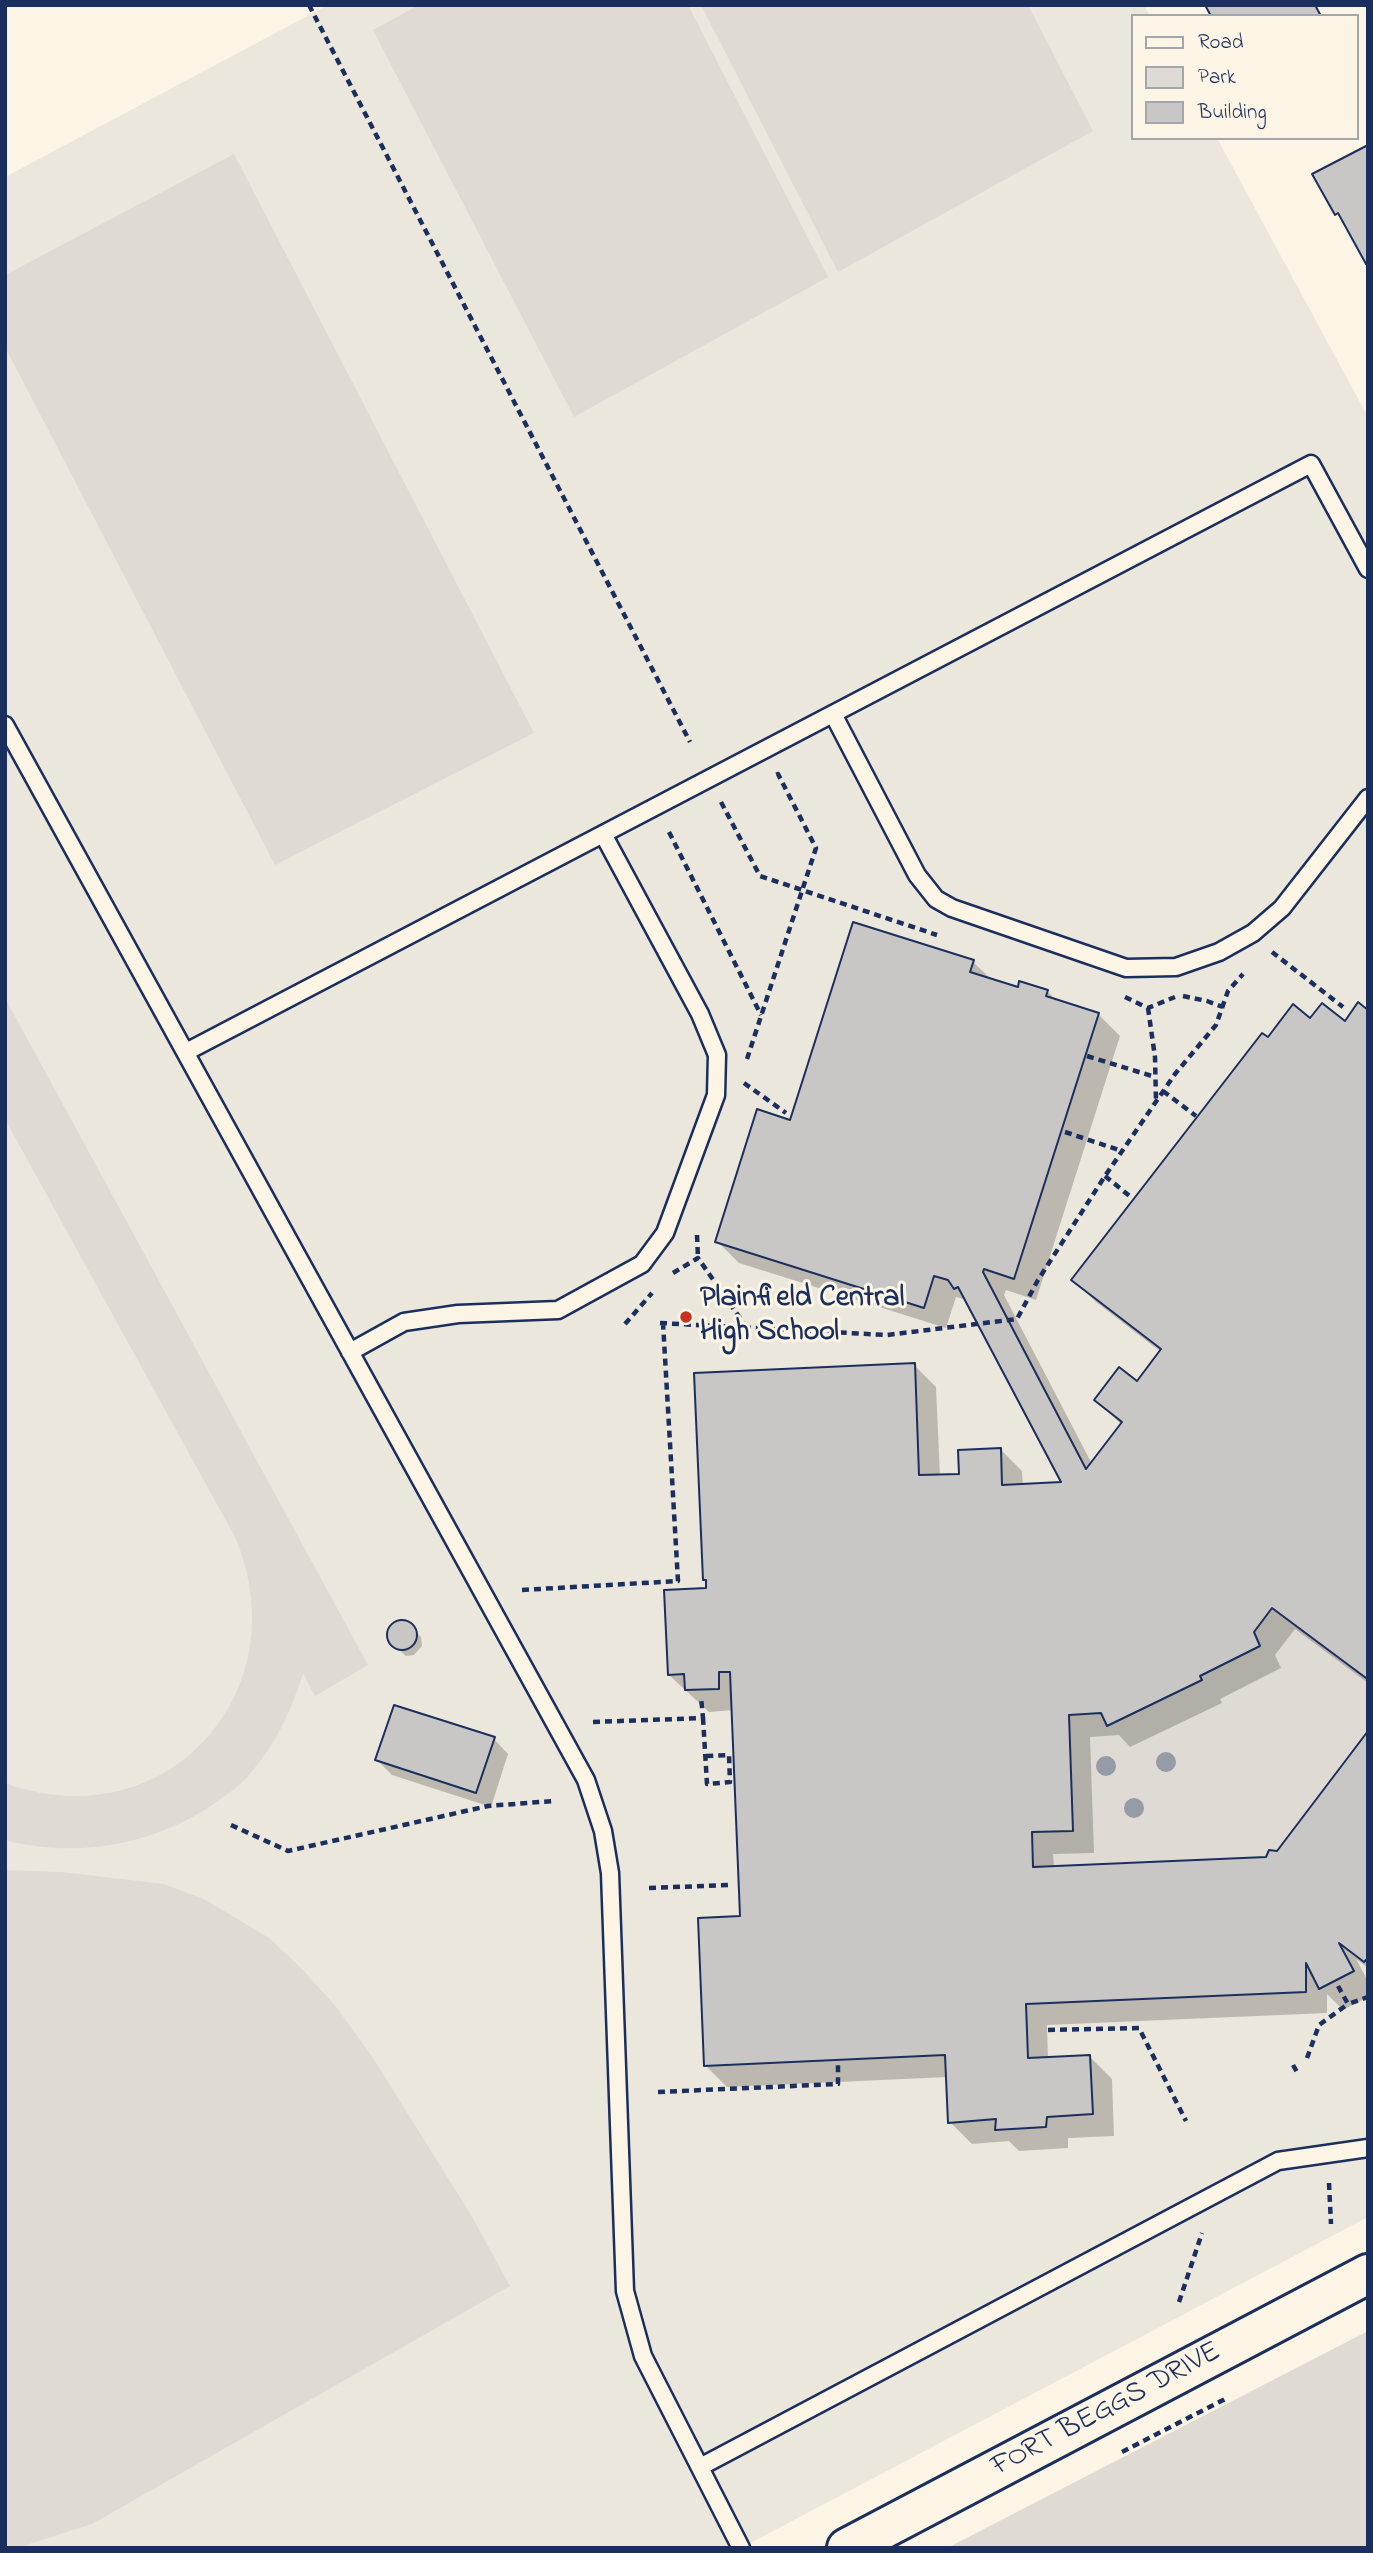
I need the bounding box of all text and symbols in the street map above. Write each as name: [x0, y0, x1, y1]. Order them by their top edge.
legend: [1132, 14, 1359, 140]
text: Road: [1198, 28, 1244, 58]
text: Park: [1198, 63, 1236, 93]
text: Building: [1198, 98, 1267, 128]
place label: Plainfield Central High School: [700, 1282, 904, 1352]
marker: Plainfield Central High School: [678, 1309, 694, 1325]
street label: FORT BEGGS DRIVE: [986, 2335, 1228, 2487]

